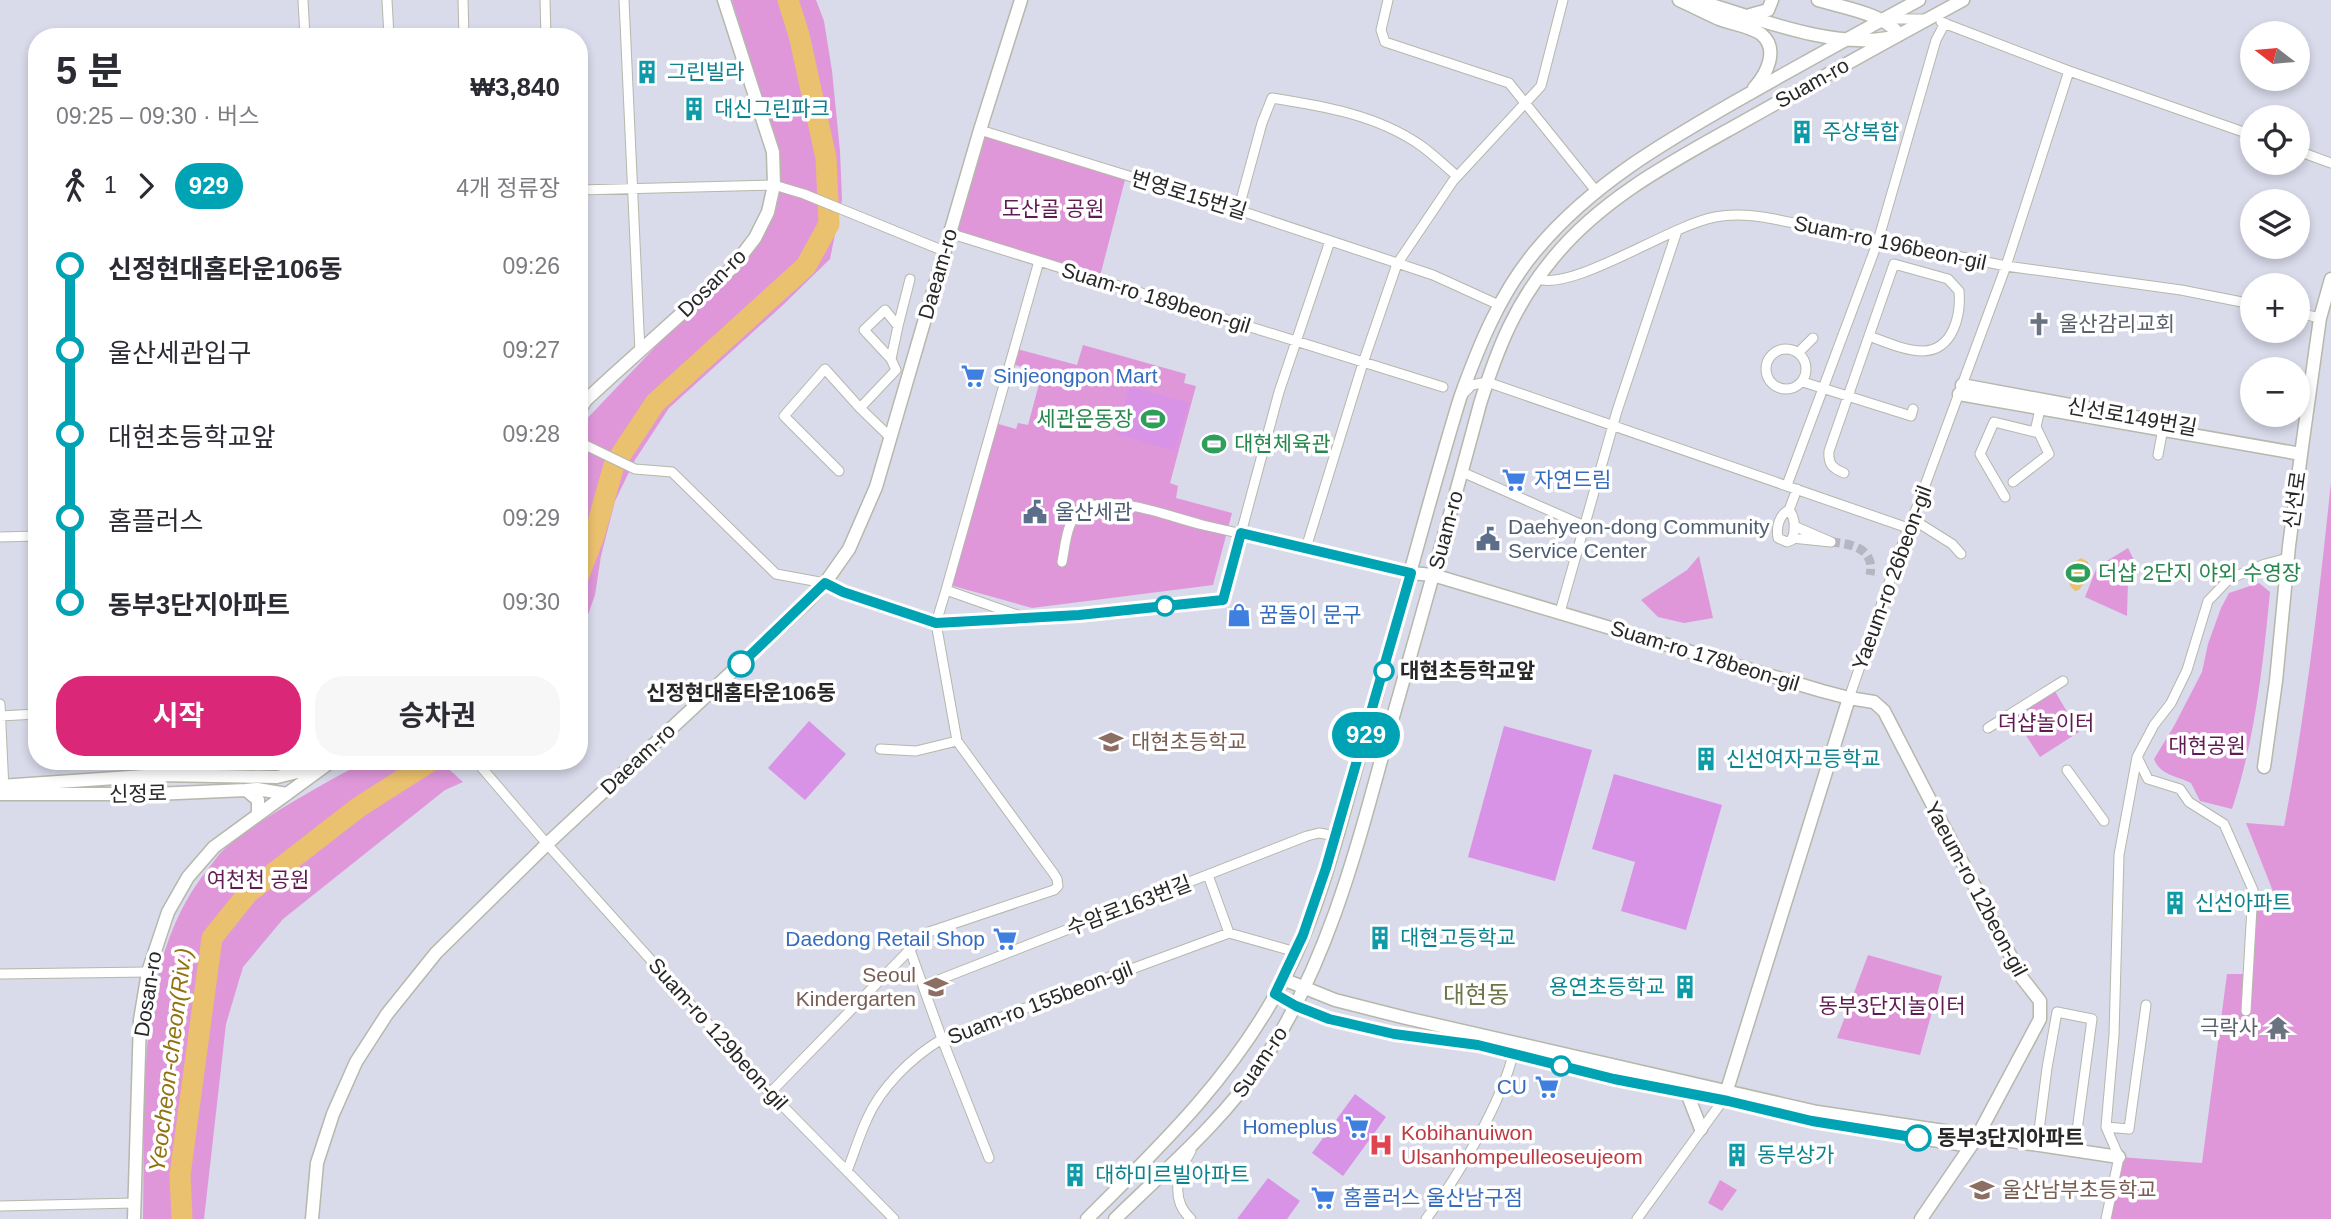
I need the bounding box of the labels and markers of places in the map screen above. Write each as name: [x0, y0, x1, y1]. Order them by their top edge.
building icon: 그린빌라: [633, 58, 661, 86]
place label: 그린빌라: [667, 60, 744, 83]
building icon: 대신그린파크: [680, 95, 708, 123]
place label: 대신그린파크: [714, 97, 830, 120]
building icon: 주상복합: [1788, 118, 1816, 146]
place label: 주상복합: [1822, 120, 1899, 143]
church icon: 울산감리교회: [2025, 310, 2053, 338]
place label: 울산감리교회: [2059, 312, 2175, 335]
supermarket icon: Sinjeongpon Mart: [959, 362, 987, 390]
place label: Sinjeongpon Mart: [993, 364, 1158, 387]
sports icon: 세관운동장: [1139, 405, 1167, 433]
place label: 세관운동장: [1036, 407, 1133, 430]
sports icon: 대현체육관: [1200, 430, 1228, 458]
place label: 대현체육관: [1234, 432, 1331, 455]
supermarket icon: 자연드림: [1500, 466, 1528, 494]
place label: 자연드림: [1534, 468, 1611, 491]
public building icon: 울산세관: [1021, 498, 1049, 526]
place label: 울산세관: [1055, 500, 1132, 523]
place label: Daehyeon-dong Community Service Center: [1508, 515, 1770, 562]
public building icon: Daehyeon-dong Community Service Center: [1474, 525, 1502, 553]
sports icon: 더샵 2단지 야외 수영장: [2064, 559, 2092, 587]
place label: 더샵 2단지 야외 수영장: [2098, 561, 2301, 584]
unlabelled marker: [1155, 596, 1175, 616]
shop icon: 꿈돌이 문구: [1225, 601, 1253, 629]
place label: 꿈돌이 문구: [1259, 603, 1361, 626]
marker: 신정현대홈타운106동: [728, 651, 754, 677]
place label: 대현초등학교앞: [1400, 659, 1535, 682]
marker: 대현초등학교앞: [1374, 661, 1394, 681]
place label: 신정현대홈타운106동: [646, 681, 836, 704]
school or university icon: 대현초등학교: [1097, 728, 1125, 756]
place label: 대현초등학교: [1131, 730, 1247, 753]
building icon: 신선여자고등학교: [1692, 745, 1720, 773]
place label: 신선여자고등학교: [1726, 747, 1881, 770]
building icon: 신선아파트: [2161, 889, 2189, 917]
place label: 신선아파트: [2195, 891, 2292, 914]
building icon: 대현고등학교: [1366, 924, 1394, 952]
supermarket icon: Daedong Retail Shop: [991, 925, 1019, 953]
place label: 대현고등학교: [1400, 926, 1516, 949]
place label: Daedong Retail Shop: [785, 927, 985, 950]
place label: Seoul Kindergarten: [796, 963, 916, 1010]
school or university icon: Seoul Kindergarten: [922, 973, 950, 1001]
building icon: 용연초등학교: [1671, 973, 1699, 1001]
place label: 용연초등학교: [1549, 975, 1665, 998]
temple icon: 극락사: [2264, 1014, 2292, 1042]
place label: 극락사: [2200, 1016, 2258, 1039]
unlabelled marker: [1551, 1056, 1571, 1076]
supermarket icon: CU: [1533, 1073, 1561, 1101]
place label: CU: [1497, 1075, 1527, 1098]
supermarket icon: Homeplus: [1343, 1113, 1371, 1141]
place label: Homeplus: [1242, 1115, 1337, 1138]
place label: Kobihanuiwon Ulsanhompeulleoseujeom: [1401, 1121, 1643, 1168]
marker: 동부3단지아파트: [1905, 1125, 1931, 1151]
place label: 동부3단지아파트: [1937, 1126, 2084, 1149]
hospital icon: Kobihanuiwon Ulsanhompeulleoseujeom: [1367, 1131, 1395, 1159]
building icon: 동부상가: [1723, 1141, 1751, 1169]
place label: 동부상가: [1757, 1143, 1834, 1166]
building icon: 대하미르빌아파트: [1061, 1161, 1089, 1189]
place label: 대하미르빌아파트: [1095, 1163, 1250, 1186]
school or university icon: 울산남부초등학교: [1968, 1176, 1996, 1204]
place label: 울산남부초등학교: [2002, 1178, 2157, 1201]
supermarket icon: 홈플러스 울산남구점: [1309, 1184, 1337, 1212]
place label: 홈플러스 울산남구점: [1343, 1186, 1523, 1209]

